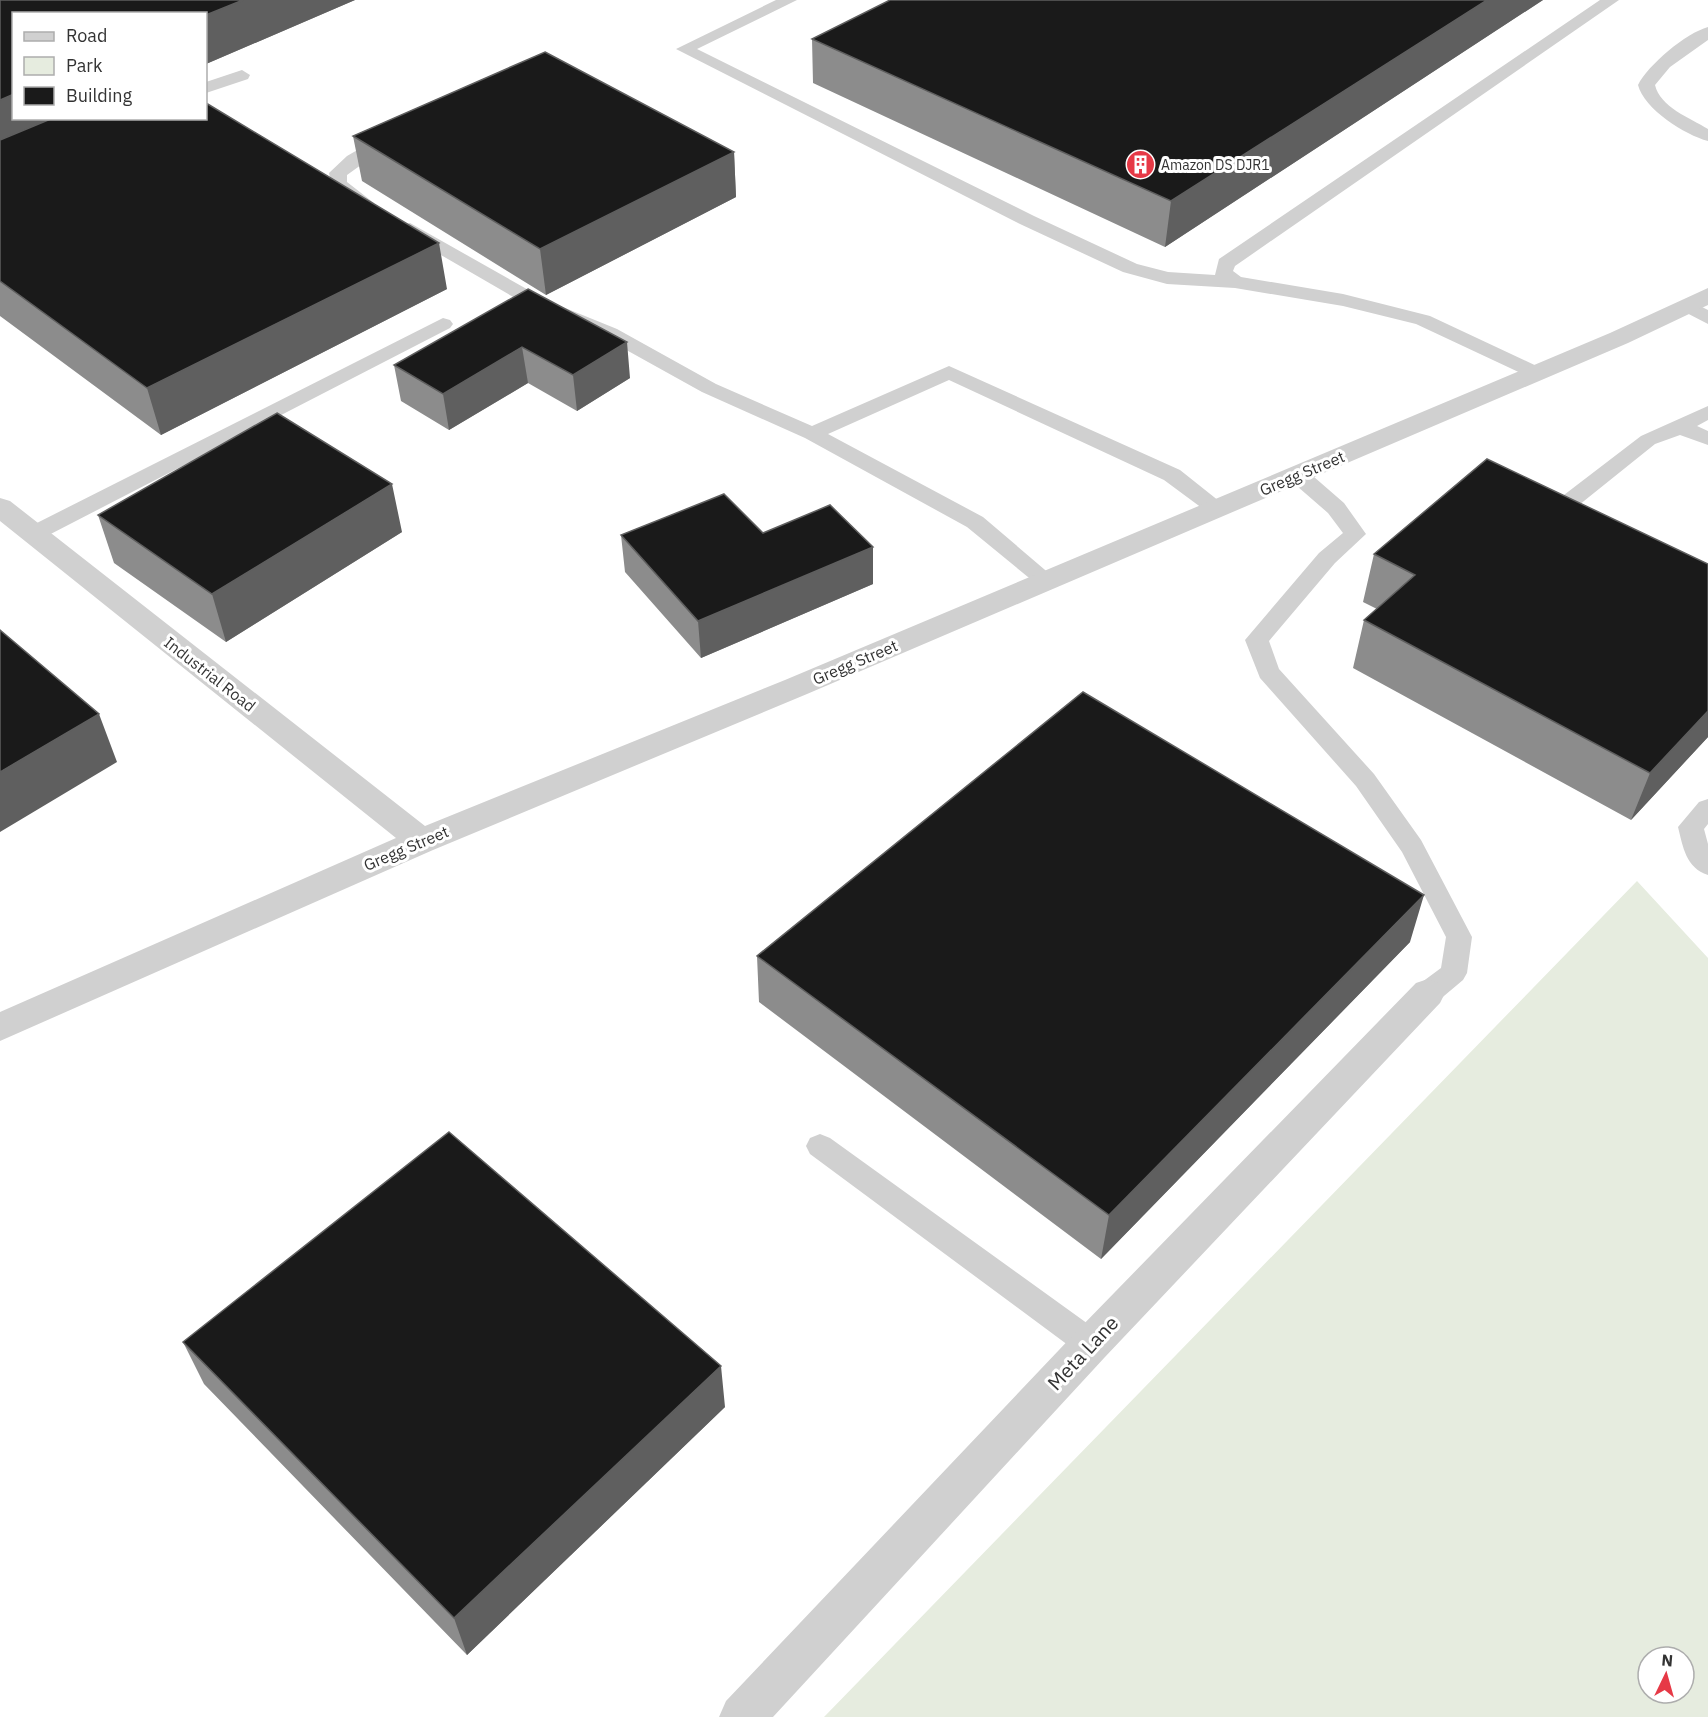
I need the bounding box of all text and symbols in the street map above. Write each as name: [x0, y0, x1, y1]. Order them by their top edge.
legend: [12, 12, 207, 120]
text: Road: [66, 24, 107, 47]
text: Park: [66, 54, 103, 77]
text: Building: [66, 84, 133, 107]
building icon: Amazon DS DJR1: [1124, 149, 1156, 181]
place label: Amazon DS DJR1: [1161, 156, 1270, 174]
street label: Gregg Street: [1257, 446, 1347, 500]
street label: Industrial Road: [160, 632, 260, 716]
street label: Gregg Street: [810, 635, 900, 689]
street label: Gregg Street: [361, 821, 451, 875]
street label: Meta Lane: [1041, 1310, 1124, 1396]
north arrow: [1636, 1645, 1696, 1705]
text: N: [1661, 1650, 1674, 1671]

